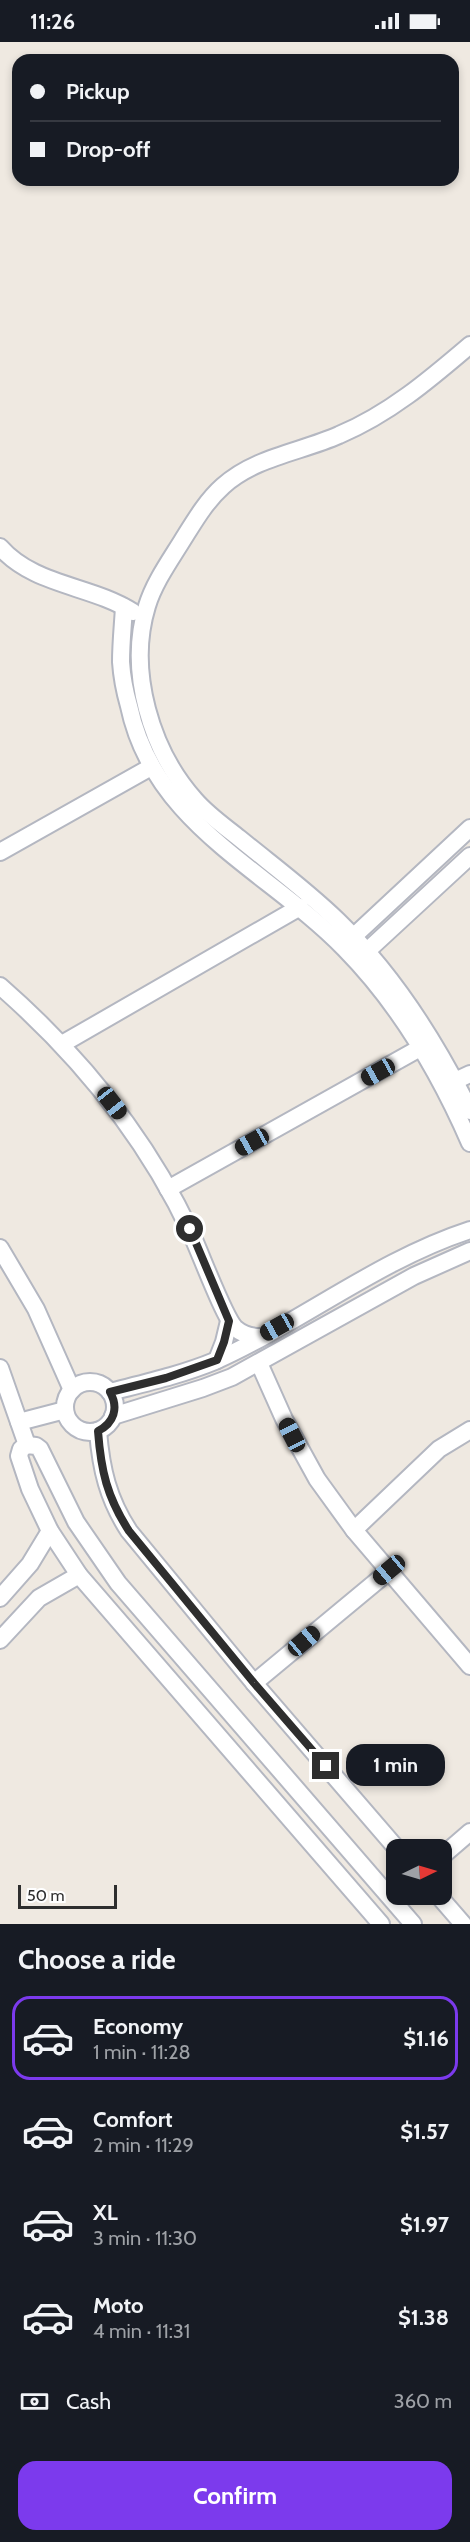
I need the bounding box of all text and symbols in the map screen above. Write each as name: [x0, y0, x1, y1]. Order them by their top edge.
text: 11:26: [30, 8, 75, 35]
text: Pickup: [66, 78, 130, 105]
text: Drop-off: [66, 136, 150, 163]
car: [358, 1055, 398, 1089]
car: [94, 1083, 130, 1123]
car: [232, 1125, 272, 1159]
route start: [176, 1215, 203, 1242]
car: [257, 1310, 297, 1344]
car: [276, 1415, 308, 1455]
car: [369, 1552, 409, 1588]
car: [284, 1623, 324, 1659]
callout: 1 min: [347, 1745, 446, 1787]
route end: [312, 1752, 339, 1779]
text: 1 min: [373, 1753, 418, 1777]
north arrow: [386, 1839, 452, 1905]
map controls: [386, 1839, 452, 1905]
scale bar: [18, 1882, 117, 1910]
text: 50 m: [27, 1886, 64, 1905]
text: Choose a ride: [18, 1943, 176, 1976]
icon: car: [21, 2011, 75, 2065]
text: Economy: [93, 2013, 183, 2040]
text: $1.16: [403, 2025, 449, 2052]
text: 1 min · 11:28: [93, 2040, 191, 2064]
icon: car: [21, 2104, 75, 2158]
text: Comfort: [93, 2106, 172, 2133]
text: $1.57: [400, 2118, 449, 2145]
text: 2 min · 11:29: [93, 2133, 194, 2157]
icon: car: [21, 2197, 75, 2251]
text: XL: [93, 2199, 118, 2226]
text: $1.97: [400, 2211, 449, 2238]
text: 3 min · 11:30: [93, 2226, 197, 2250]
icon: car: [21, 2290, 75, 2344]
text: Moto: [93, 2292, 144, 2319]
text: $1.38: [398, 2304, 449, 2331]
text: 4 min · 11:31: [93, 2319, 190, 2343]
icon: cash: [18, 2385, 51, 2418]
text: Cash: [66, 2388, 111, 2415]
text: 360 m: [394, 2389, 452, 2413]
button: Confirm: [18, 2461, 452, 2530]

